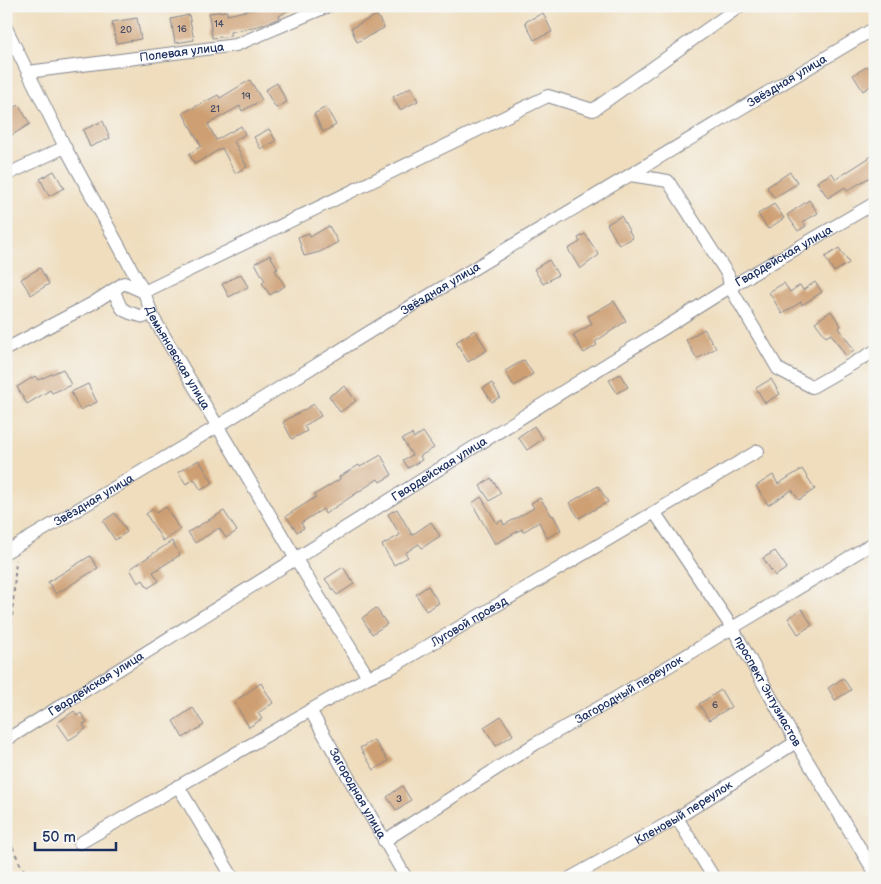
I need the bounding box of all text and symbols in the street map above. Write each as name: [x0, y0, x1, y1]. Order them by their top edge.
house number: 14: [214, 18, 224, 30]
house number: 16: [177, 23, 187, 35]
house number: 20: [120, 24, 132, 36]
street label: Полевая улица: [138, 39, 225, 65]
street label: Звёздная улица: [744, 51, 829, 110]
house number: 19: [241, 90, 251, 102]
house number: 21: [210, 103, 220, 115]
street label: Гвардейская улица: [732, 222, 835, 290]
street label: Звёздная улица: [398, 259, 483, 318]
street label: Демьяновская улица: [142, 304, 213, 412]
street label: Гвардейская улица: [389, 434, 490, 504]
street label: Звёздная улица: [51, 470, 136, 529]
street label: Луговой проезд: [427, 593, 511, 650]
street label: проспект Энтузиастов: [731, 633, 805, 750]
street label: Гвардейская улица: [45, 648, 146, 719]
street label: Загородный переулок: [572, 652, 686, 727]
house number: 6: [712, 699, 718, 711]
street label: Загородная улица: [326, 745, 389, 841]
street label: Кленовый переулок: [632, 777, 736, 848]
house number: 3: [396, 793, 402, 805]
scale bar: [35, 819, 116, 851]
text: 50 m: [42, 828, 76, 847]

